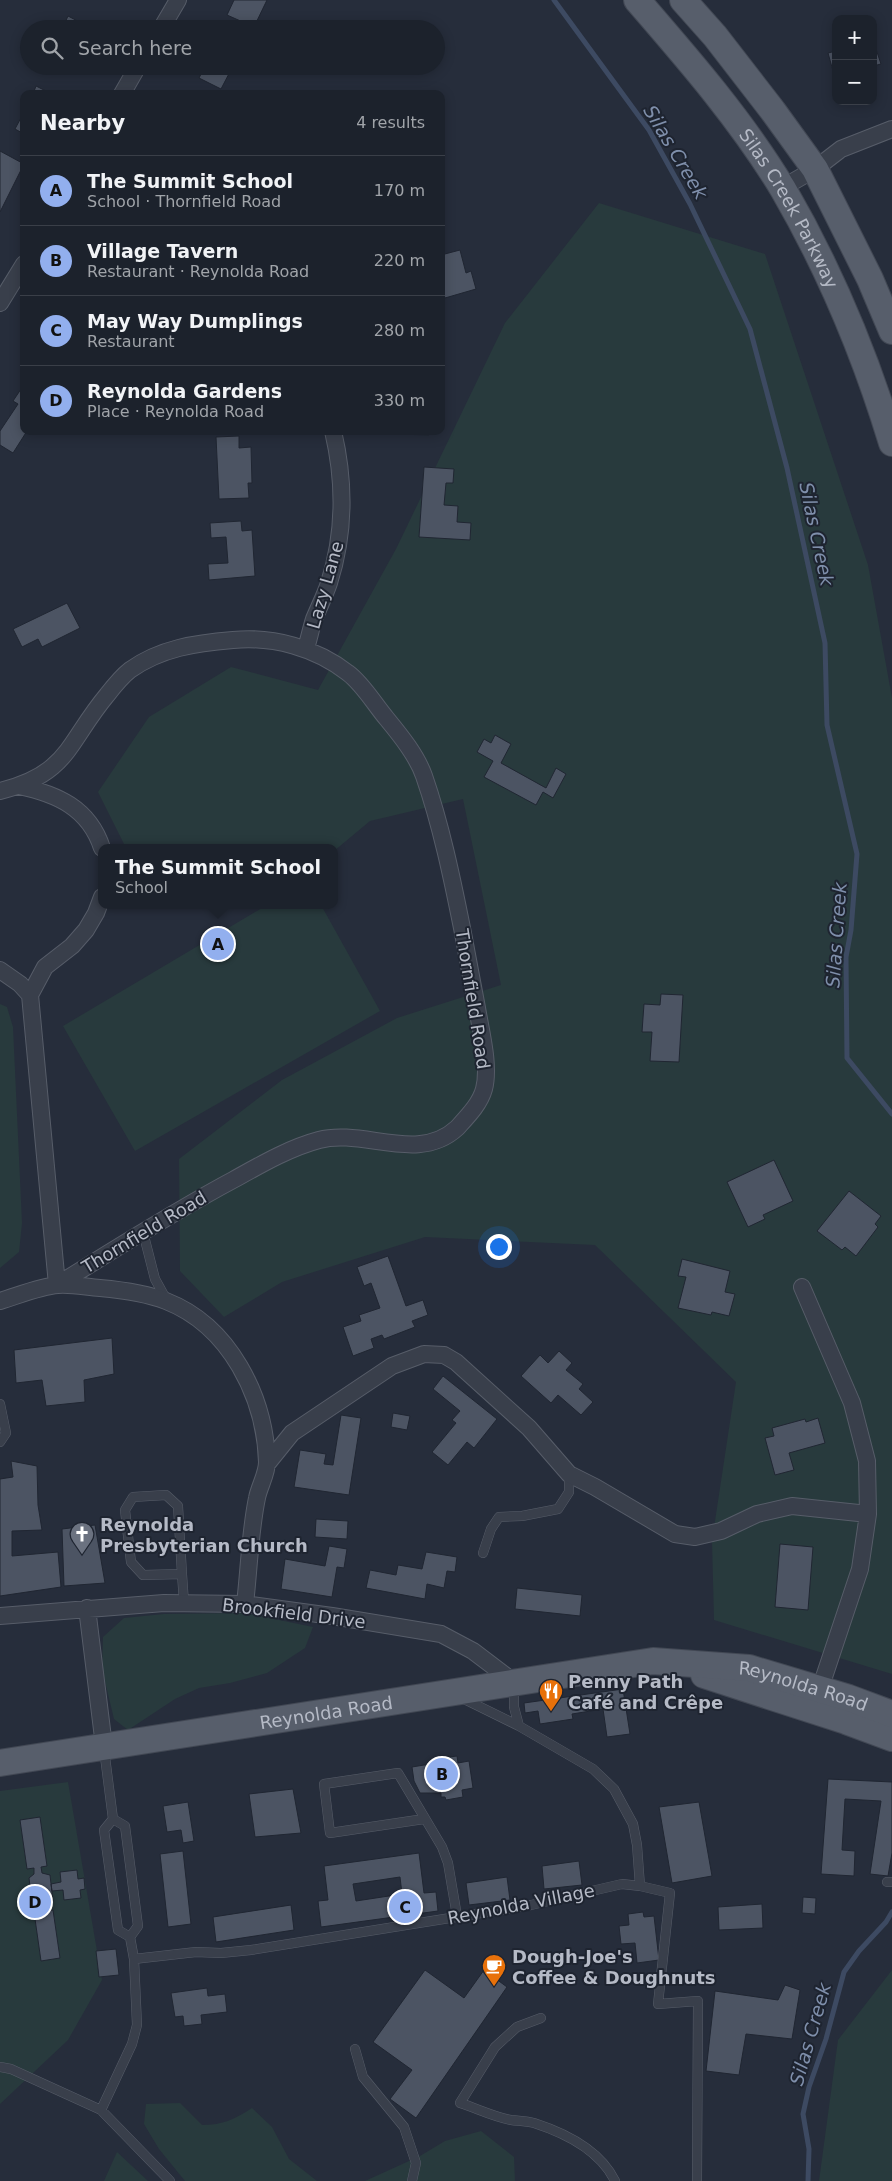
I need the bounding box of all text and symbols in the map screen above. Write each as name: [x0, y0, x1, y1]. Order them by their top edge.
map controls: [832, 15, 877, 105]
button: +: [832, 15, 877, 60]
search box: [20, 20, 445, 75]
icon: search: [38, 34, 66, 62]
text: Search here: [78, 37, 192, 59]
button: −: [832, 60, 877, 105]
water label: Silas Creek: [639, 101, 713, 204]
text: Nearby: [40, 111, 125, 135]
text: 4 results: [356, 113, 425, 132]
street label: Silas Creek Parkway: [735, 124, 843, 292]
text: The Summit School: [87, 170, 293, 192]
text: A: [50, 181, 62, 200]
text: 170 m: [374, 181, 425, 200]
text: School · Thornfield Road: [87, 192, 281, 211]
text: Village Tavern: [87, 240, 238, 262]
text: B: [50, 251, 62, 270]
text: 220 m: [374, 251, 425, 270]
text: Restaurant · Reynolda Road: [87, 262, 309, 281]
text: May Way Dumplings: [87, 310, 303, 332]
text: C: [50, 321, 62, 340]
text: 280 m: [374, 321, 425, 340]
text: Restaurant: [87, 332, 175, 351]
text: Reynolda Gardens: [87, 380, 282, 402]
text: D: [49, 391, 63, 410]
text: 330 m: [374, 391, 425, 410]
text: Place · Reynolda Road: [87, 402, 264, 421]
water label: Silas Creek: [795, 480, 839, 589]
street label: Lazy Lane: [302, 539, 348, 631]
popup: [98, 844, 338, 909]
text: The Summit School: [115, 856, 321, 878]
text: School: [115, 878, 168, 897]
water label: Silas Creek: [821, 881, 851, 988]
pin: A: [202, 925, 234, 963]
street label: Thornfield Road: [451, 926, 494, 1071]
street label: Thornfield Road: [77, 1187, 210, 1278]
your location: [486, 1234, 512, 1260]
place label: Reynolda Presbyterian Church: [100, 1514, 308, 1556]
church icon: Reynolda Presbyterian Church: [69, 1521, 95, 1555]
street label: Brookfield Drive: [221, 1594, 367, 1632]
street label: Reynolda Road: [738, 1657, 871, 1715]
place label: Penny Path Café and Crêpe: [568, 1671, 723, 1713]
restaurant icon: Penny Path Café and Crêpe: [538, 1678, 564, 1712]
street label: Reynolda Road: [258, 1691, 394, 1733]
pin: B: [426, 1755, 458, 1793]
street label: Reynolda Village: [446, 1879, 596, 1929]
pin: D: [19, 1883, 51, 1921]
pin: C: [389, 1888, 421, 1926]
place label: Dough-Joe's Coffee & Doughnuts: [512, 1946, 716, 1988]
cafe icon: Dough-Joe's Coffee & Doughnuts: [481, 1953, 507, 1987]
water label: Silas Creek: [785, 1979, 835, 2088]

